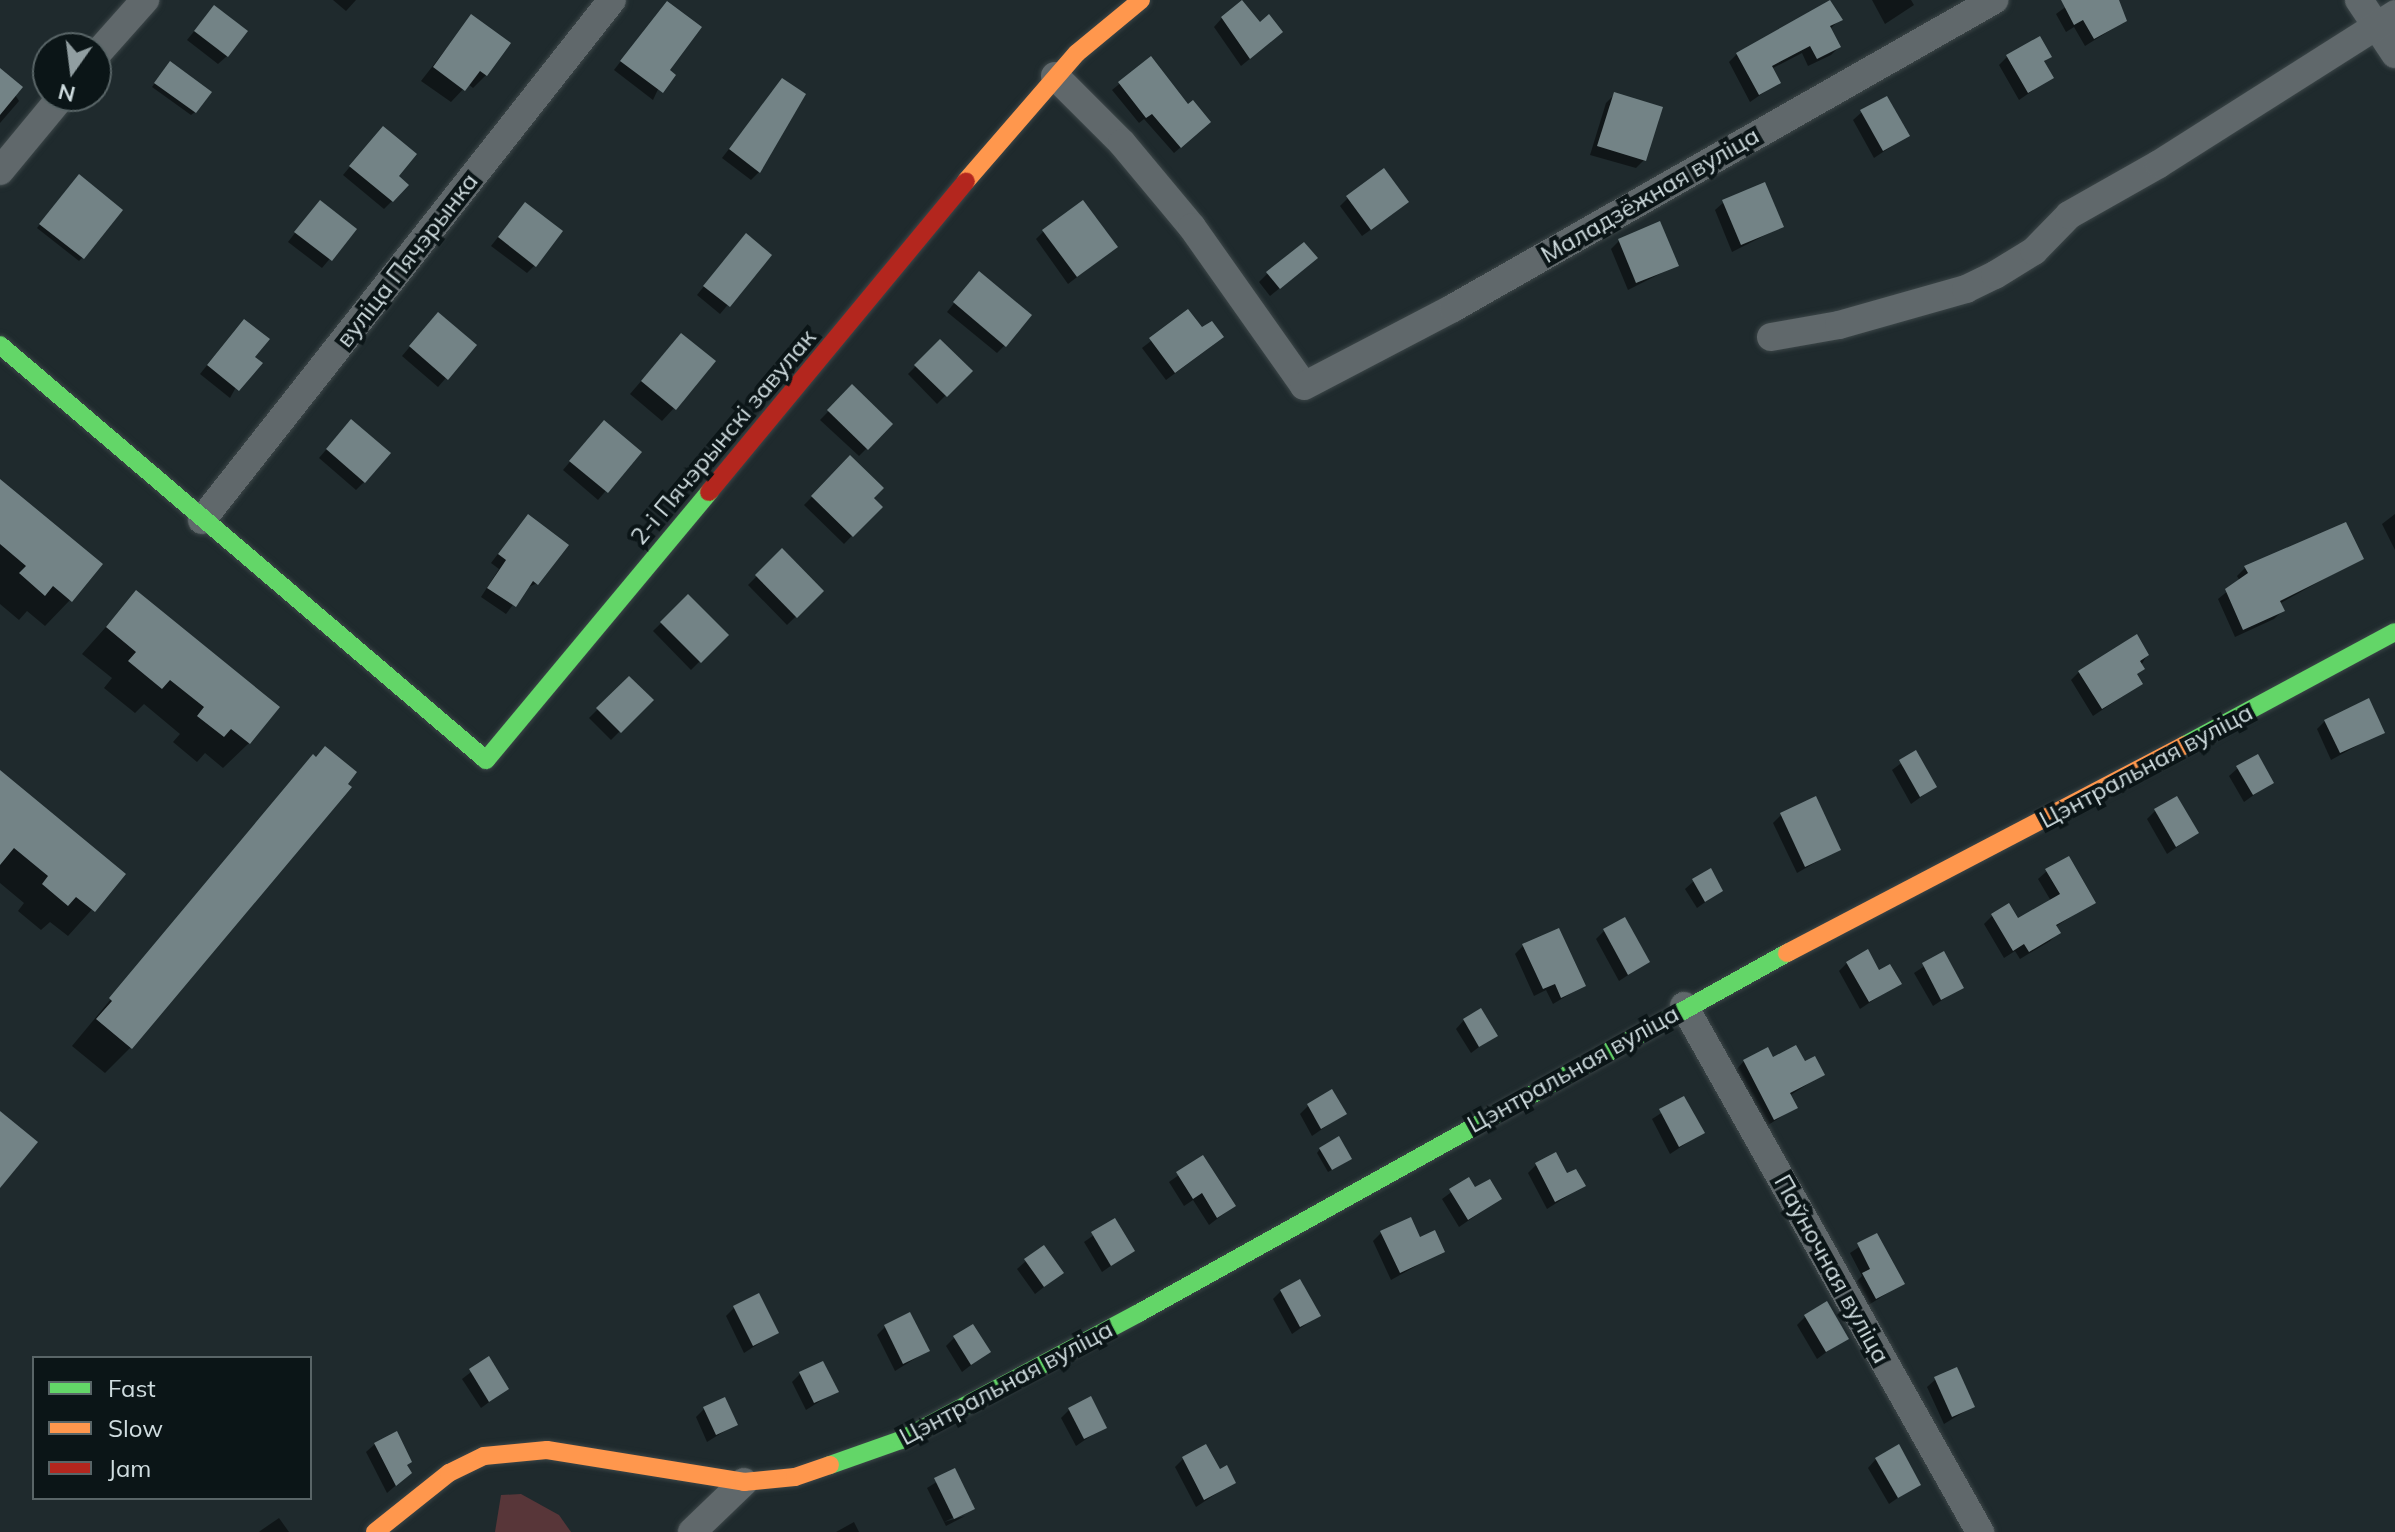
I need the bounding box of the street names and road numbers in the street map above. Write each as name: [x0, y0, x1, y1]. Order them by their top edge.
street label: Маладзёжная вуліца: [1536, 121, 1764, 269]
street label: вуліца Пячэрынка: [330, 167, 484, 353]
street label: 2-і Пячэрынскі завулак: [624, 323, 822, 551]
street label: Цэнтральная вуліца: [2035, 698, 2257, 834]
street label: Цэнтральная вуліца: [1462, 999, 1684, 1139]
street label: Паўночная вуліца: [1768, 1170, 1896, 1368]
street label: Цэнтральная вуліца: [895, 1315, 1117, 1451]

